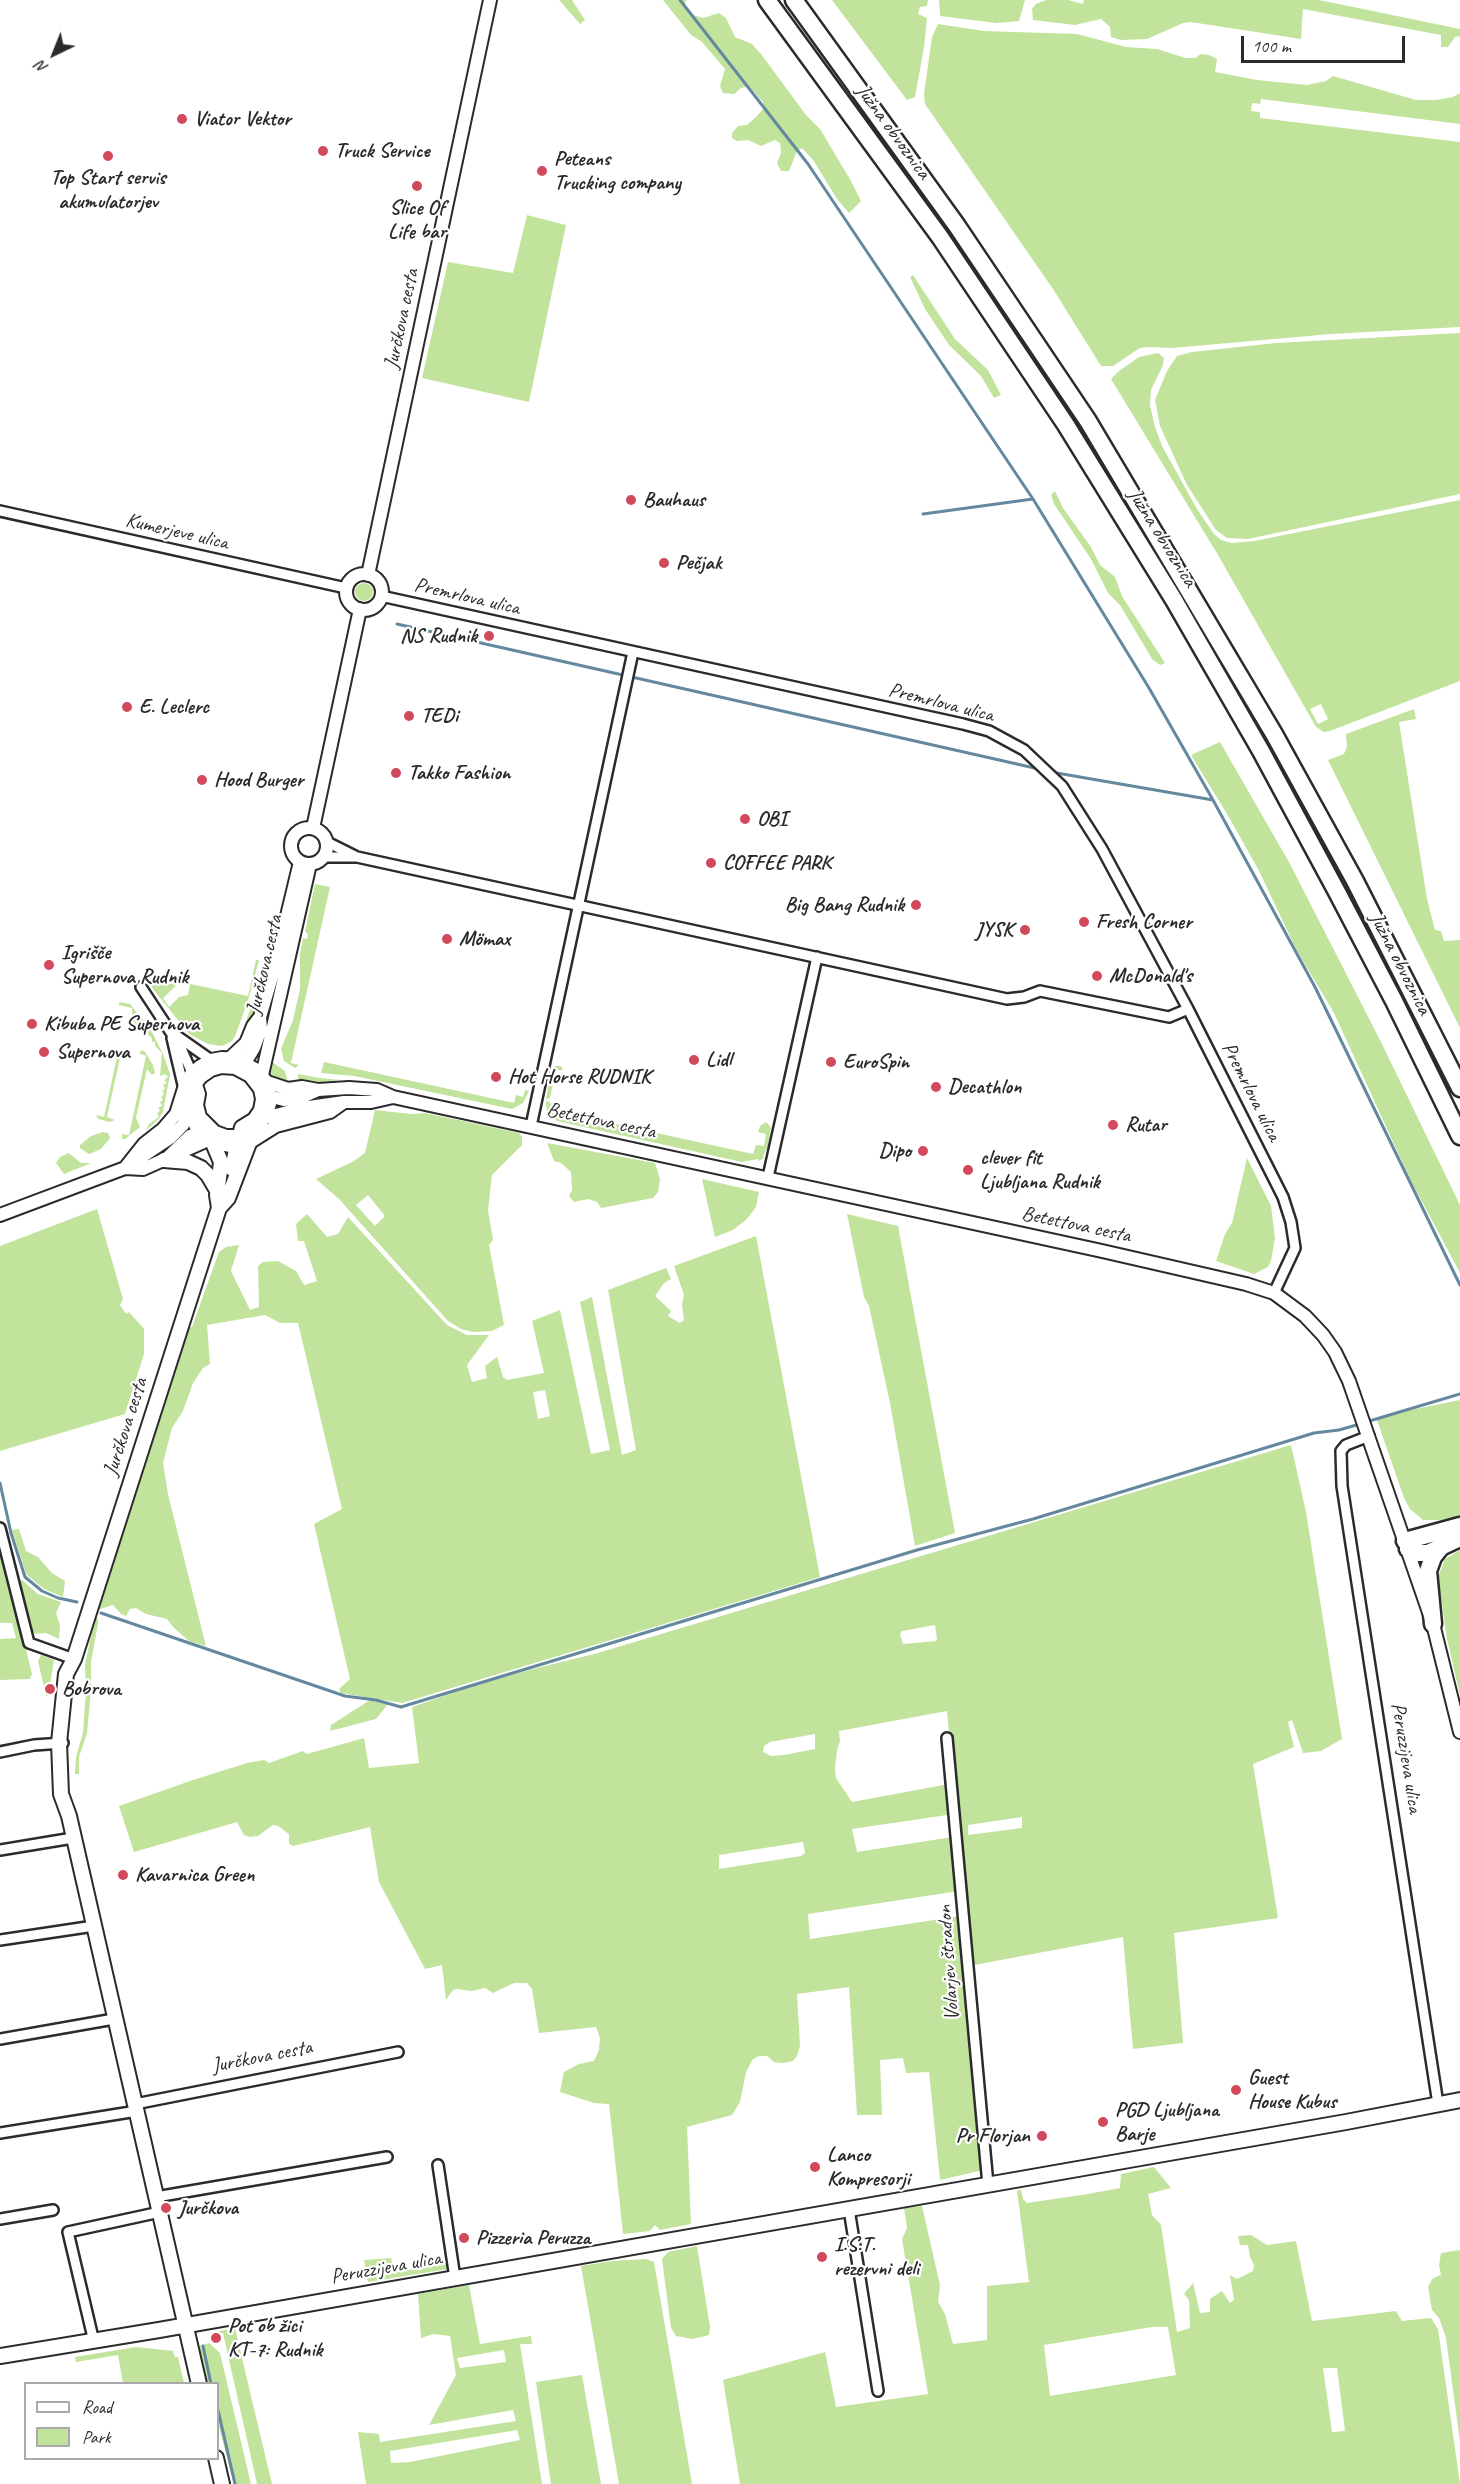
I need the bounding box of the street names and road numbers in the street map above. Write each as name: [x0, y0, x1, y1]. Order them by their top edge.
street label: Južna obvoznica: [850, 79, 936, 185]
street label: Jurčkova cesta: [379, 267, 425, 371]
street label: Južna obvoznica: [1122, 484, 1202, 592]
street label: Kumerjeve ulica: [123, 508, 231, 556]
street label: Premrlova ulica: [412, 573, 522, 621]
street label: Premrlova ulica: [886, 678, 996, 728]
street label: Južna obvoznica: [1363, 909, 1437, 1019]
street label: Jurčkova cesta: [241, 913, 289, 1017]
street label: Premrlova ulica: [1215, 1038, 1287, 1146]
street label: Betettova cesta: [544, 1097, 658, 1145]
street label: Betettova cesta: [1019, 1201, 1133, 1249]
street label: Jurčkova cesta: [98, 1375, 154, 1479]
street label: Peruzzijeva ulica: [1385, 1701, 1427, 1815]
street label: Volarjev štradon: [932, 1904, 966, 2022]
street label: Jurčkova cesta: [210, 2035, 314, 2079]
street label: Peruzzijeva ulica: [329, 2246, 443, 2290]

